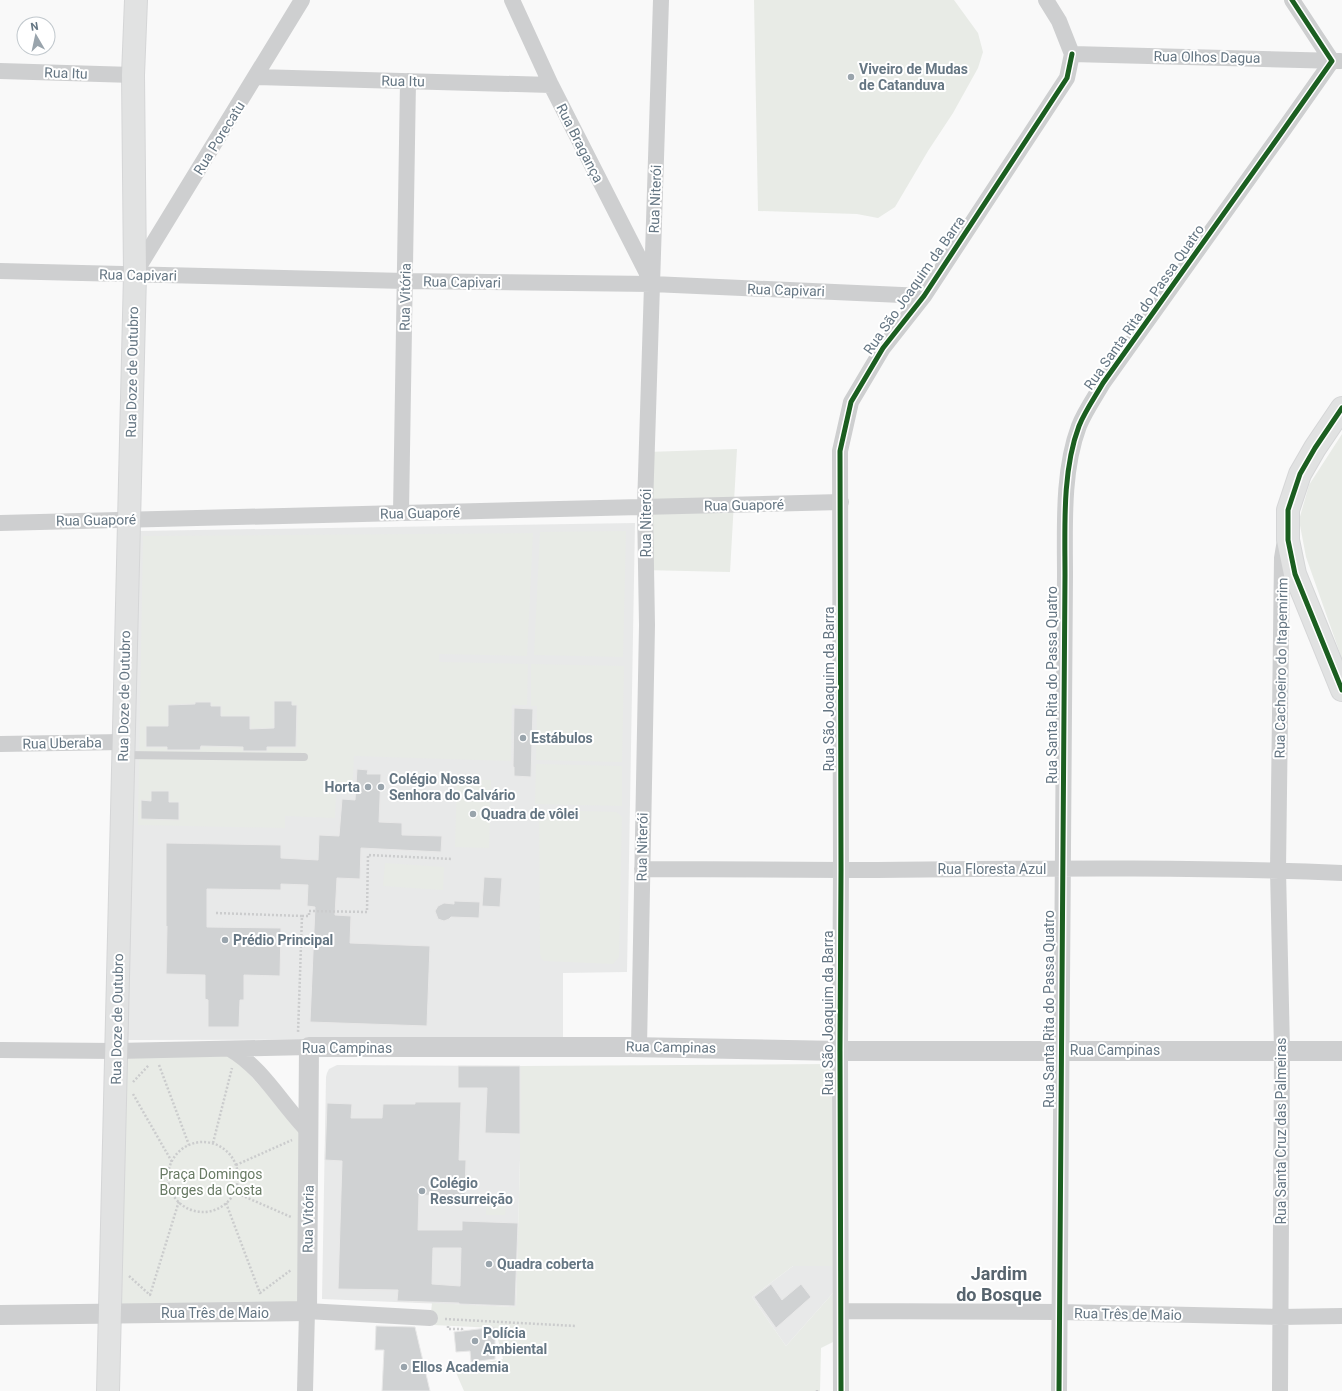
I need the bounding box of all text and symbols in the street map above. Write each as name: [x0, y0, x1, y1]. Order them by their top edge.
north arrow: [16, 16, 56, 56]
text: N: [30, 20, 40, 34]
street label: Rua Olhos Dagua: [1153, 48, 1261, 66]
place label: Viveiro de Mudas de Catanduva: [859, 61, 968, 93]
street label: Rua Itu: [44, 64, 88, 82]
marker: Viveiro de Mudas de Catanduva: [846, 72, 856, 82]
street label: Rua Itu: [381, 73, 425, 89]
street label: Rua Porecatu: [190, 98, 248, 178]
street label: Rua Bragança: [553, 101, 607, 185]
street label: Rua Niterói: [646, 164, 664, 234]
street label: Rua São Joaquim da Barra: [860, 213, 968, 357]
street label: Rua Santa Rita do Passa Quatro: [1081, 221, 1207, 393]
street label: Rua Vitória: [396, 263, 414, 331]
street label: Rua Capivari: [99, 266, 177, 284]
street label: Rua Capivari: [423, 273, 501, 291]
street label: Rua Capivari: [747, 281, 825, 299]
street label: Rua Doze de Outubro: [123, 306, 141, 438]
street label: Rua Niterói: [638, 489, 654, 557]
street label: Rua Guaporé: [704, 496, 784, 514]
street label: Rua Guaporé: [380, 504, 460, 522]
street label: Rua Guaporé: [56, 511, 136, 529]
street label: Rua Cachoeiro do Itapemirim: [1271, 577, 1291, 759]
street label: Rua Santa Rita do Passa Quatro: [1044, 586, 1060, 784]
street label: Rua São Joaquim da Barra: [821, 606, 837, 772]
street label: Rua Doze de Outubro: [115, 630, 133, 762]
place label: Estábulos: [531, 730, 593, 746]
marker: Estábulos: [518, 733, 528, 743]
street label: Rua Uberaba: [22, 734, 102, 752]
place label: Colégio Nossa Senhora do Calvário: [389, 771, 516, 803]
place label: Horta: [325, 779, 360, 795]
marker: Horta: [363, 782, 373, 792]
marker: Colégio Nossa Senhora do Calvário: [376, 782, 386, 792]
place label: Quadra de vôlei: [481, 806, 579, 822]
marker: Quadra de vôlei: [468, 809, 478, 819]
street label: Rua Niterói: [633, 812, 651, 882]
street label: Rua Floresta Azul: [938, 861, 1046, 877]
street label: Rua Santa Rita do Passa Quatro: [1041, 910, 1057, 1108]
street label: Rua São Joaquim da Barra: [820, 930, 836, 1096]
place label: Prédio Principal: [233, 932, 333, 948]
marker: Prédio Principal: [220, 935, 230, 945]
street label: Rua Doze de Outubro: [108, 953, 126, 1085]
street label: Rua Santa Cruz das Palmeiras: [1273, 1037, 1289, 1225]
street label: Rua Campinas: [626, 1038, 716, 1056]
street label: Rua Campinas: [302, 1040, 392, 1056]
street label: Rua Campinas: [1070, 1042, 1160, 1058]
park label: Praça Domingos Borges da Costa: [160, 1166, 263, 1198]
place label: Colégio Ressurreição: [430, 1175, 513, 1207]
street label: Rua Vitória: [299, 1185, 317, 1253]
marker: Colégio Ressurreição: [417, 1186, 427, 1196]
place label: Quadra coberta: [497, 1256, 595, 1272]
marker: Quadra coberta: [484, 1259, 494, 1269]
district label: Jardim do Bosque: [956, 1263, 1042, 1305]
street label: Rua Três de Maio: [161, 1305, 269, 1321]
street label: Rua Três de Maio: [1074, 1305, 1182, 1323]
place label: Polícia Ambiental: [483, 1325, 547, 1357]
marker: Polícia Ambiental: [470, 1336, 480, 1346]
place label: Ellos Academia: [412, 1359, 509, 1375]
marker: Ellos Academia: [399, 1362, 409, 1372]

